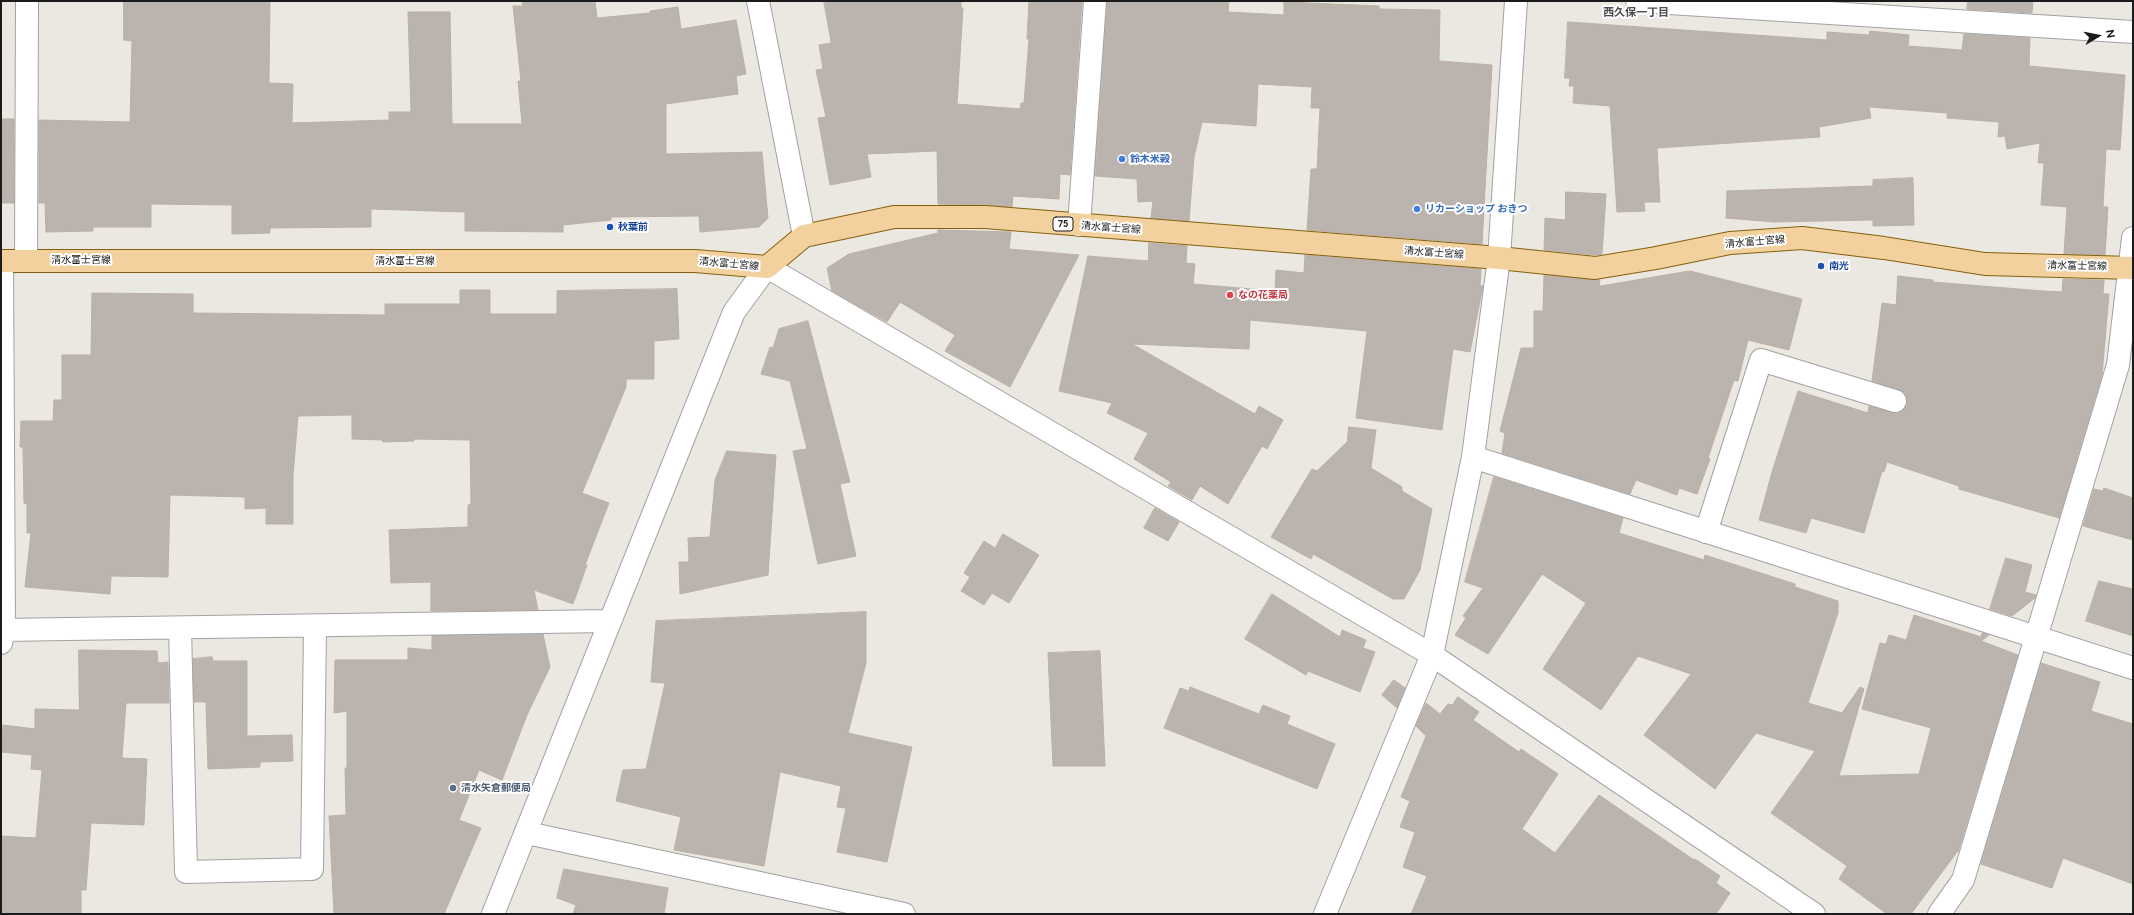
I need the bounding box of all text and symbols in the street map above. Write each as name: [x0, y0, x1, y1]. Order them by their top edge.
district label: 西久保一丁目: [1603, 6, 1669, 20]
north arrow: [2078, 16, 2118, 56]
text: N: [2103, 28, 2117, 39]
place label: 鈴木米穀: [1130, 153, 1170, 165]
marker: 鈴木米穀: [1117, 154, 1127, 164]
place label: リカーショップ おきつ: [1425, 203, 1527, 215]
marker: リカーショップ おきつ: [1412, 204, 1422, 214]
road number: 75: [1053, 217, 1073, 231]
street label: 清水富士宮線: [1081, 220, 1141, 236]
place label: 秋葉前: [618, 221, 648, 233]
marker: 秋葉前: [605, 222, 615, 232]
street label: 清水富士宮線: [1725, 233, 1785, 251]
street label: 清水富士宮線: [1404, 245, 1464, 261]
street label: 清水富士宮線: [51, 254, 111, 266]
street label: 清水富士宮線: [375, 255, 435, 267]
street label: 清水富士宮線: [699, 255, 759, 273]
street label: 清水富士宮線: [2047, 259, 2107, 273]
place label: 南光: [1829, 260, 1849, 272]
marker: 南光: [1816, 261, 1826, 271]
place label: なの花薬局: [1238, 289, 1288, 301]
marker: なの花薬局: [1225, 290, 1235, 300]
place label: 清水矢倉郵便局: [461, 782, 531, 794]
marker: 清水矢倉郵便局: [448, 783, 458, 793]

